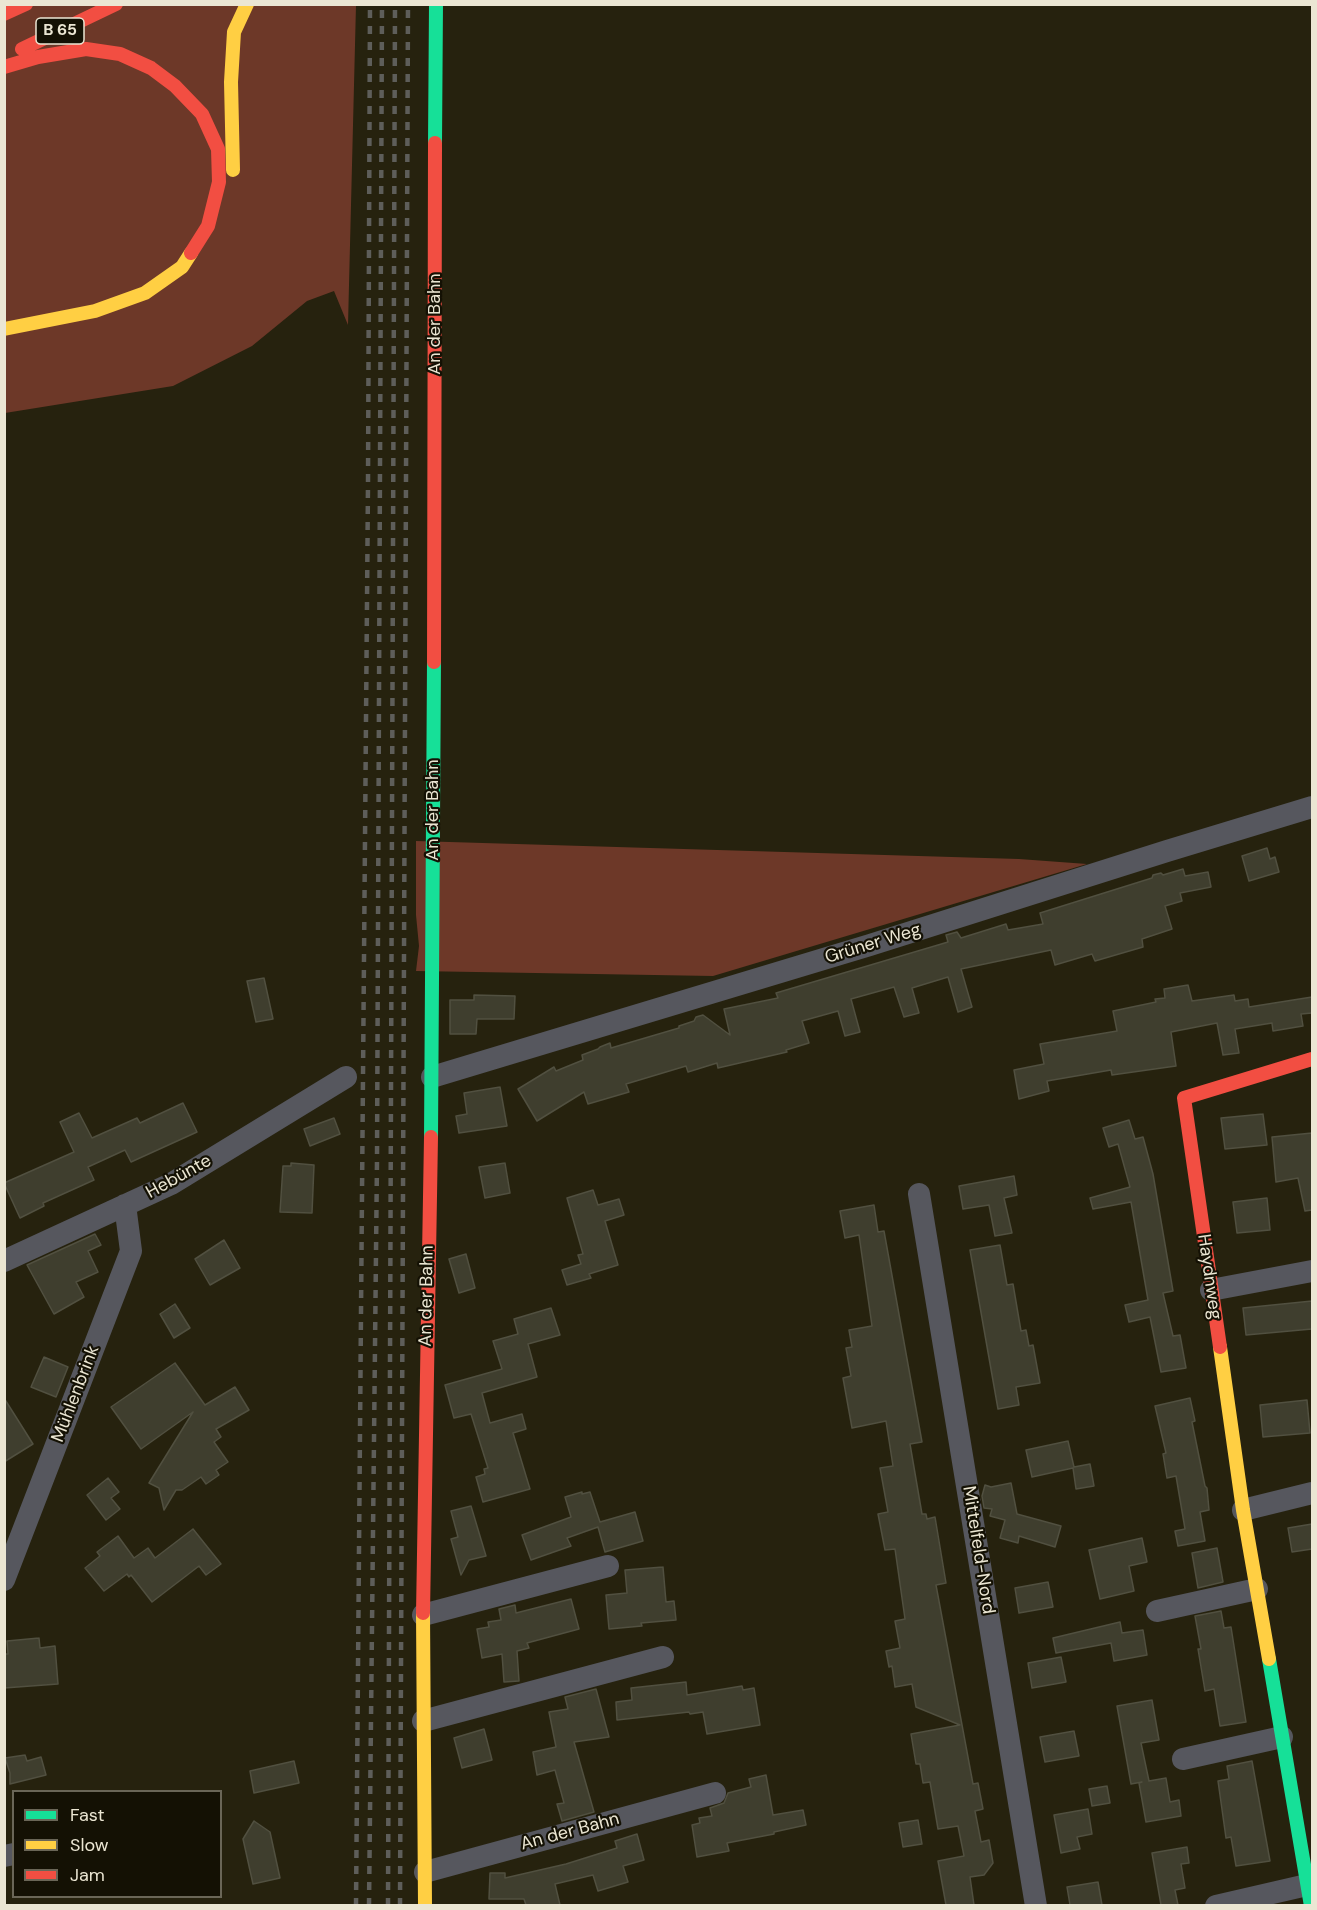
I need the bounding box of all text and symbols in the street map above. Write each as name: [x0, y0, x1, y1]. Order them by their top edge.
road number: B 65: [36, 18, 84, 44]
street label: An der Bahn: [424, 273, 446, 375]
street label: An der Bahn: [422, 759, 444, 861]
street label: Grüner Weg: [822, 919, 924, 969]
street label: Hebünte: [143, 1150, 215, 1204]
street label: Haydnweg: [1192, 1233, 1226, 1321]
street label: An der Bahn: [415, 1245, 439, 1347]
street label: Mühlenbrink: [48, 1343, 104, 1445]
street label: Mittelfeld-Nord: [957, 1484, 999, 1616]
legend: [12, 1790, 222, 1898]
text: Fast: [70, 1803, 105, 1827]
street label: An der Bahn: [518, 1808, 622, 1856]
text: Slow: [70, 1833, 109, 1857]
text: Jam: [70, 1863, 105, 1887]

